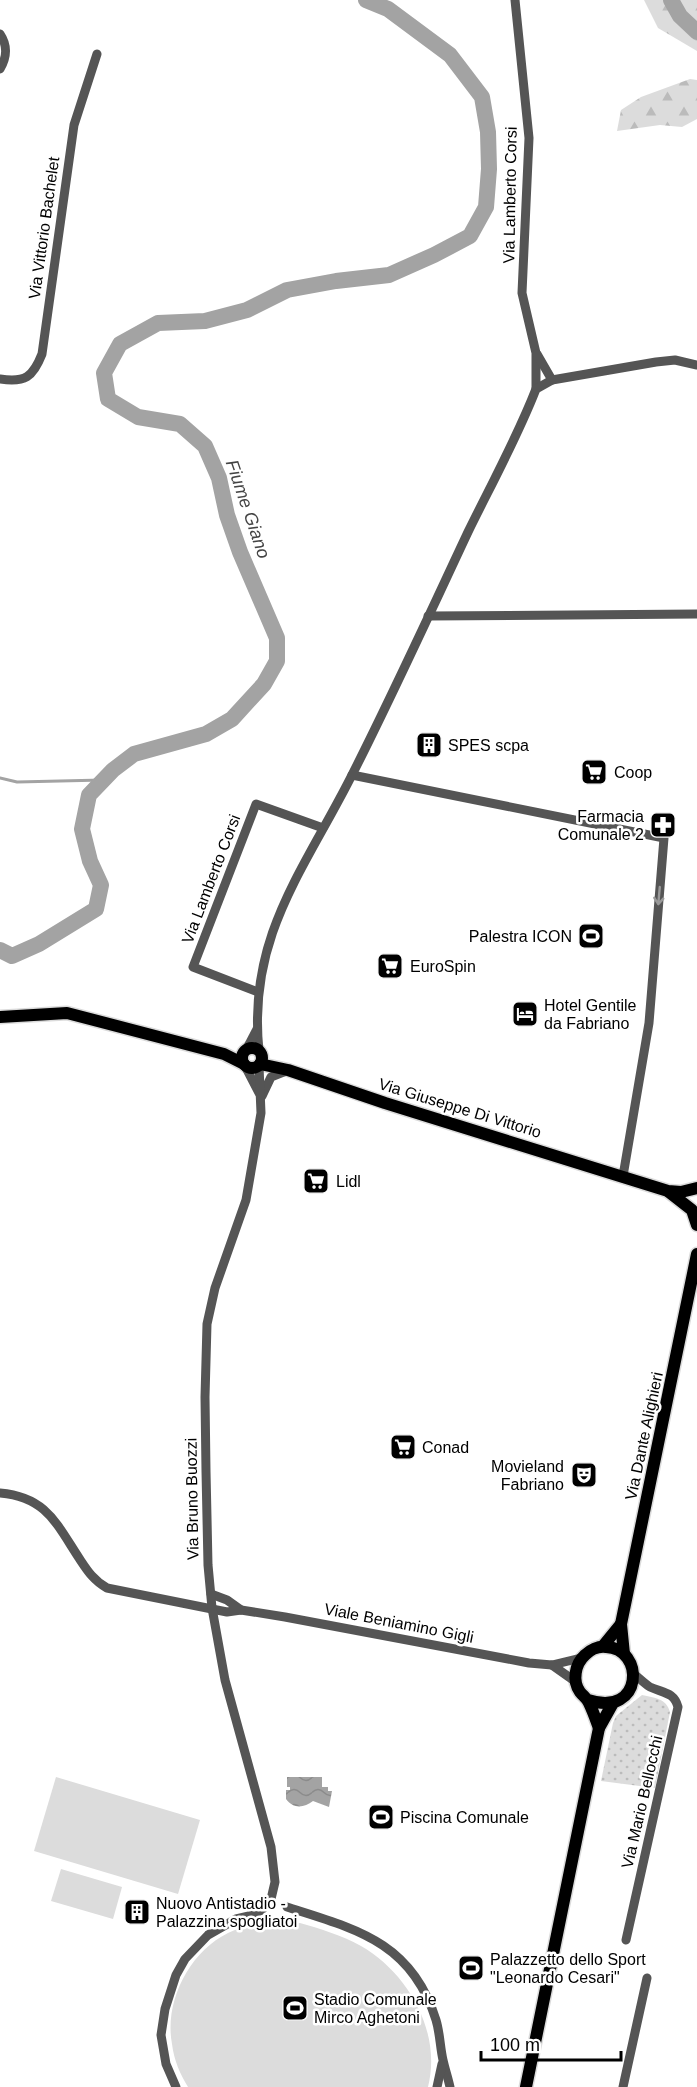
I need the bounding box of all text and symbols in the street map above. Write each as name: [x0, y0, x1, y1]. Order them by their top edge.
street label: Via Lamberto Corsi: [500, 127, 520, 263]
street label: Via Vittorio Bachelet: [26, 155, 62, 300]
water label: Fiume Giano: [222, 457, 274, 561]
building icon: SPES scpa: [414, 730, 444, 760]
place label: SPES scpa: [448, 737, 529, 754]
supermarket icon: Coop: [579, 757, 609, 787]
place label: Coop: [614, 764, 652, 781]
place label: Farmacia Comunale 2: [558, 808, 644, 843]
pharmacy icon: Farmacia Comunale 2: [648, 810, 678, 840]
street label: Via Lamberto Corsi: [179, 812, 243, 946]
one-way arrow: [653, 886, 664, 906]
sports icon: Palestra ICON: [576, 921, 606, 951]
place label: Palestra ICON: [469, 928, 572, 945]
supermarket icon: EuroSpin: [375, 951, 405, 981]
place label: EuroSpin: [410, 958, 476, 975]
place label: Hotel Gentile da Fabriano: [544, 997, 637, 1032]
hotel icon: Hotel Gentile da Fabriano: [510, 999, 540, 1029]
street label: Via Giuseppe Di Vittorio: [377, 1075, 544, 1141]
supermarket icon: Lidl: [301, 1166, 331, 1196]
place label: Lidl: [336, 1173, 361, 1190]
street label: Via Dante Alighieri: [622, 1370, 666, 1502]
supermarket icon: Conad: [388, 1432, 418, 1462]
street label: Via Bruno Buozzi: [182, 1438, 202, 1560]
place label: Conad: [422, 1439, 469, 1456]
place label: Movieland Fabriano: [491, 1458, 564, 1493]
theatre icon: Movieland Fabriano: [569, 1460, 599, 1490]
street label: Viale Beniamino Gigli: [323, 1600, 475, 1646]
street label: Via Mario Bellocchi: [618, 1734, 666, 1870]
sports icon: Piscina Comunale: [366, 1802, 396, 1832]
place label: Piscina Comunale: [400, 1809, 529, 1826]
place label: Nuovo Antistadio - Palazzina spogliatoi: [156, 1895, 297, 1930]
building icon: Nuovo Antistadio - Palazzina spogliatoi: [122, 1897, 152, 1927]
place label: Palazzetto dello Sport "Leonardo Cesari": [490, 1951, 646, 1986]
sports icon: Palazzetto dello Sport "Leonardo Cesari": [456, 1953, 486, 1983]
place label: Stadio Comunale Mirco Aghetoni: [314, 1991, 437, 2026]
sports icon: Stadio Comunale Mirco Aghetoni: [280, 1993, 310, 2023]
scale bar: [481, 2024, 620, 2062]
text: 100 m: [490, 2035, 540, 2055]

